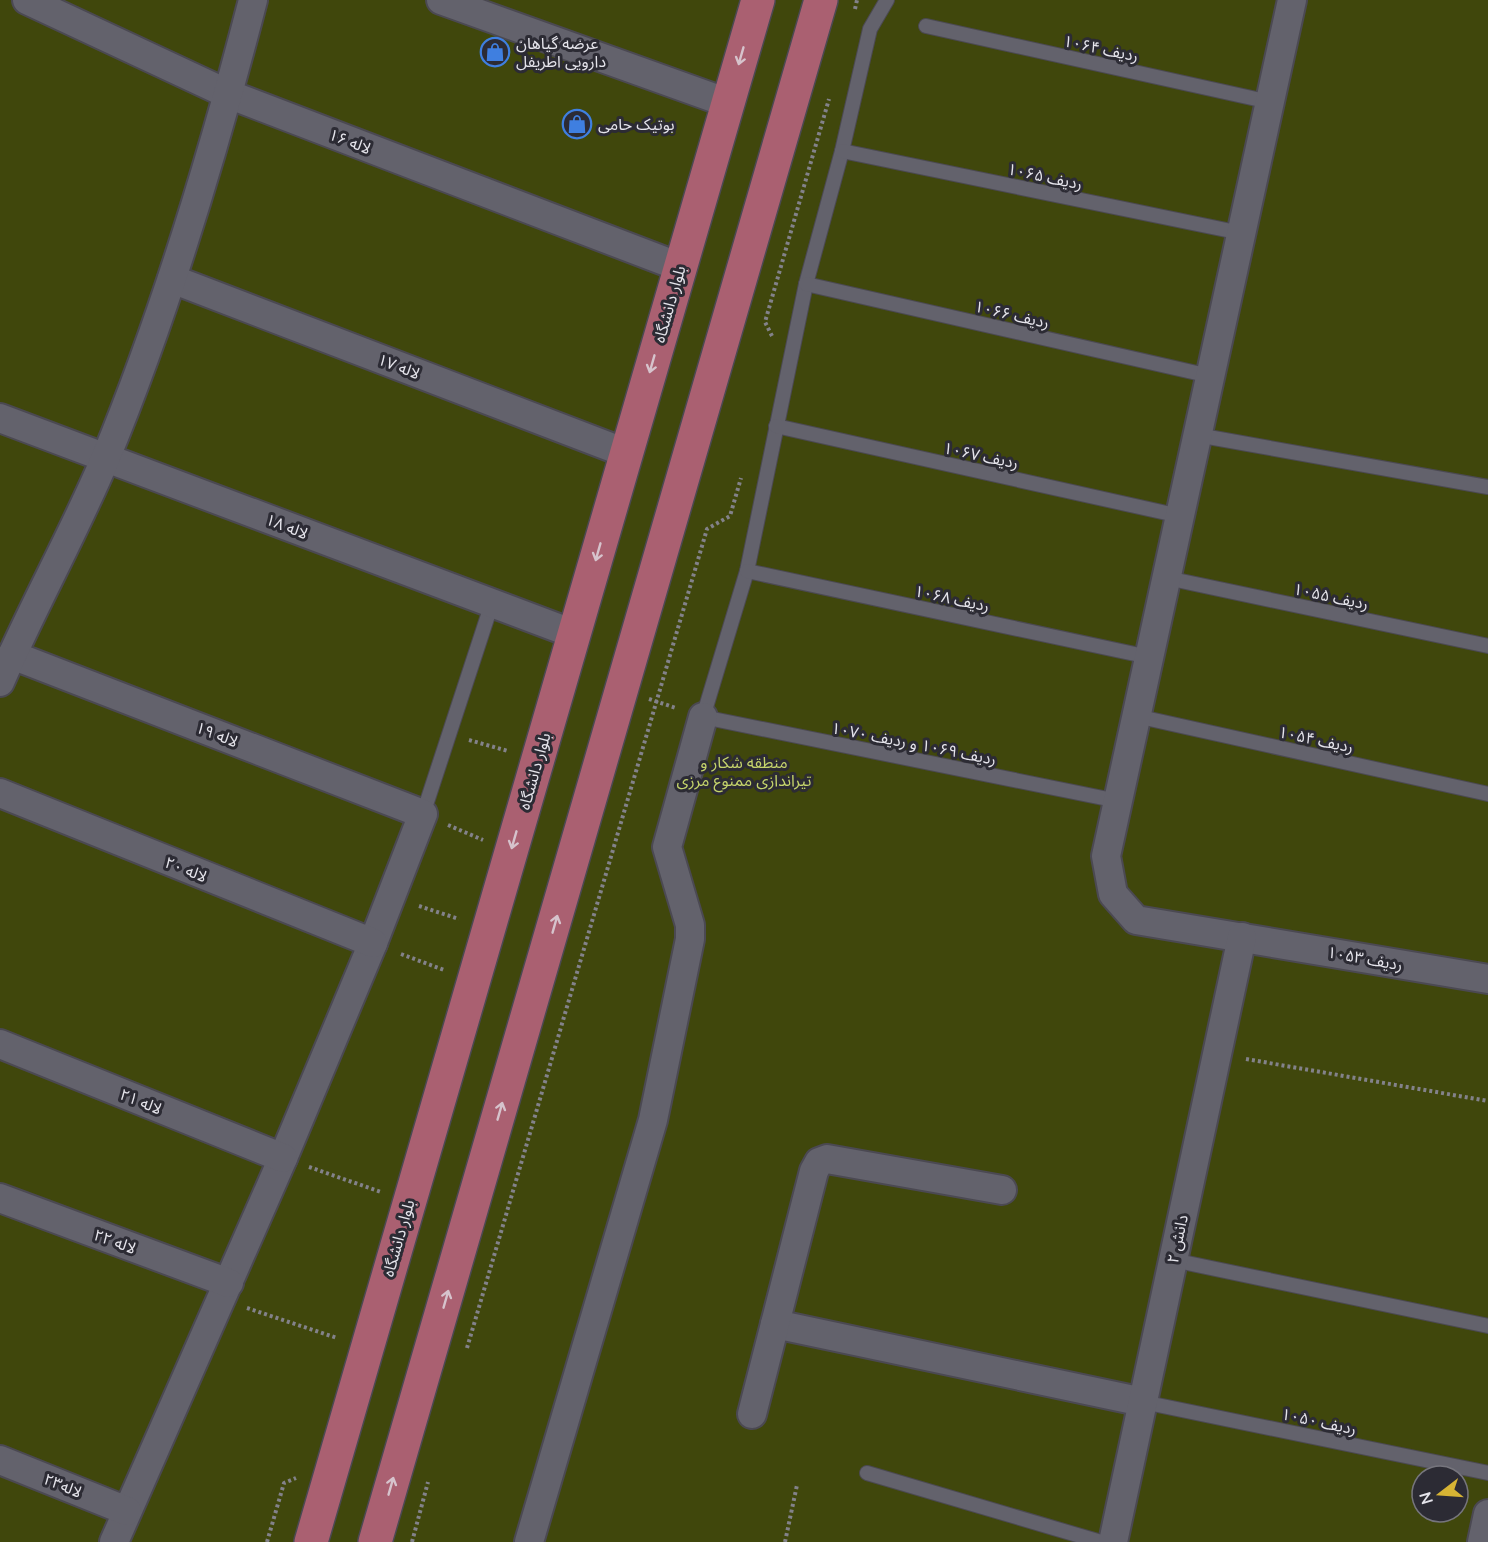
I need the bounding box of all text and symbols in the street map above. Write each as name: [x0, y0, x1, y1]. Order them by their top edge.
street label: ردیف ۱۰۶۴: [1061, 30, 1140, 68]
place label: عرضه گیاهان دارویی اطریفل: [516, 33, 606, 73]
shop icon: عرضه گیاهان دارویی اطریفل: [479, 36, 511, 68]
one-way arrow: [735, 46, 746, 65]
shop icon: بوتیک حامی: [561, 108, 593, 140]
place label: بوتیک حامی: [598, 114, 675, 136]
street label: لاله ۱۶: [325, 124, 374, 160]
street label: ردیف ۱۰۶۵: [1005, 158, 1084, 196]
street label: بلوار دانشگاه: [648, 263, 691, 345]
street label: ردیف ۱۰۶۶: [972, 296, 1051, 334]
street label: لاله ۱۷: [374, 349, 423, 385]
one-way arrow: [646, 354, 657, 373]
street label: ردیف ۱۰۶۷: [941, 437, 1020, 475]
street label: لاله ۱۸: [262, 509, 311, 545]
one-way arrow: [592, 542, 603, 561]
street label: ردیف ۱۰۵۵: [1291, 578, 1370, 616]
street label: ردیف ۱۰۶۸: [912, 580, 991, 618]
street label: لاله ۱۹: [192, 717, 241, 753]
street label: ردیف ۱۰۶۹ و ردیف ۱۰۷۰: [829, 717, 998, 771]
street label: ردیف ۱۰۵۴: [1276, 721, 1355, 759]
street label: بلوار دانشگاه: [513, 730, 556, 812]
park label: منطقه شکار و تیراندازی ممنوع مرزی: [677, 752, 812, 793]
one-way arrow: [508, 830, 519, 849]
street label: لاله ۲۰: [161, 852, 210, 888]
one-way arrow: [549, 915, 561, 934]
street label: ردیف ۱۰۵۳: [1325, 942, 1404, 976]
street label: لاله ۲۱: [116, 1084, 165, 1120]
one-way arrow: [495, 1102, 506, 1121]
street label: بلوار دانشگاه: [377, 1197, 420, 1279]
street label: دانش ۲: [1162, 1213, 1194, 1266]
street label: لاله ۲۲: [90, 1224, 139, 1260]
one-way arrow: [441, 1290, 452, 1309]
street label: ردیف ۱۰۵۰: [1279, 1403, 1358, 1441]
north arrow: [1410, 1464, 1470, 1524]
street label: لاله۲۳: [40, 1468, 85, 1504]
one-way arrow: [386, 1477, 397, 1496]
text: N: [1414, 1489, 1439, 1507]

